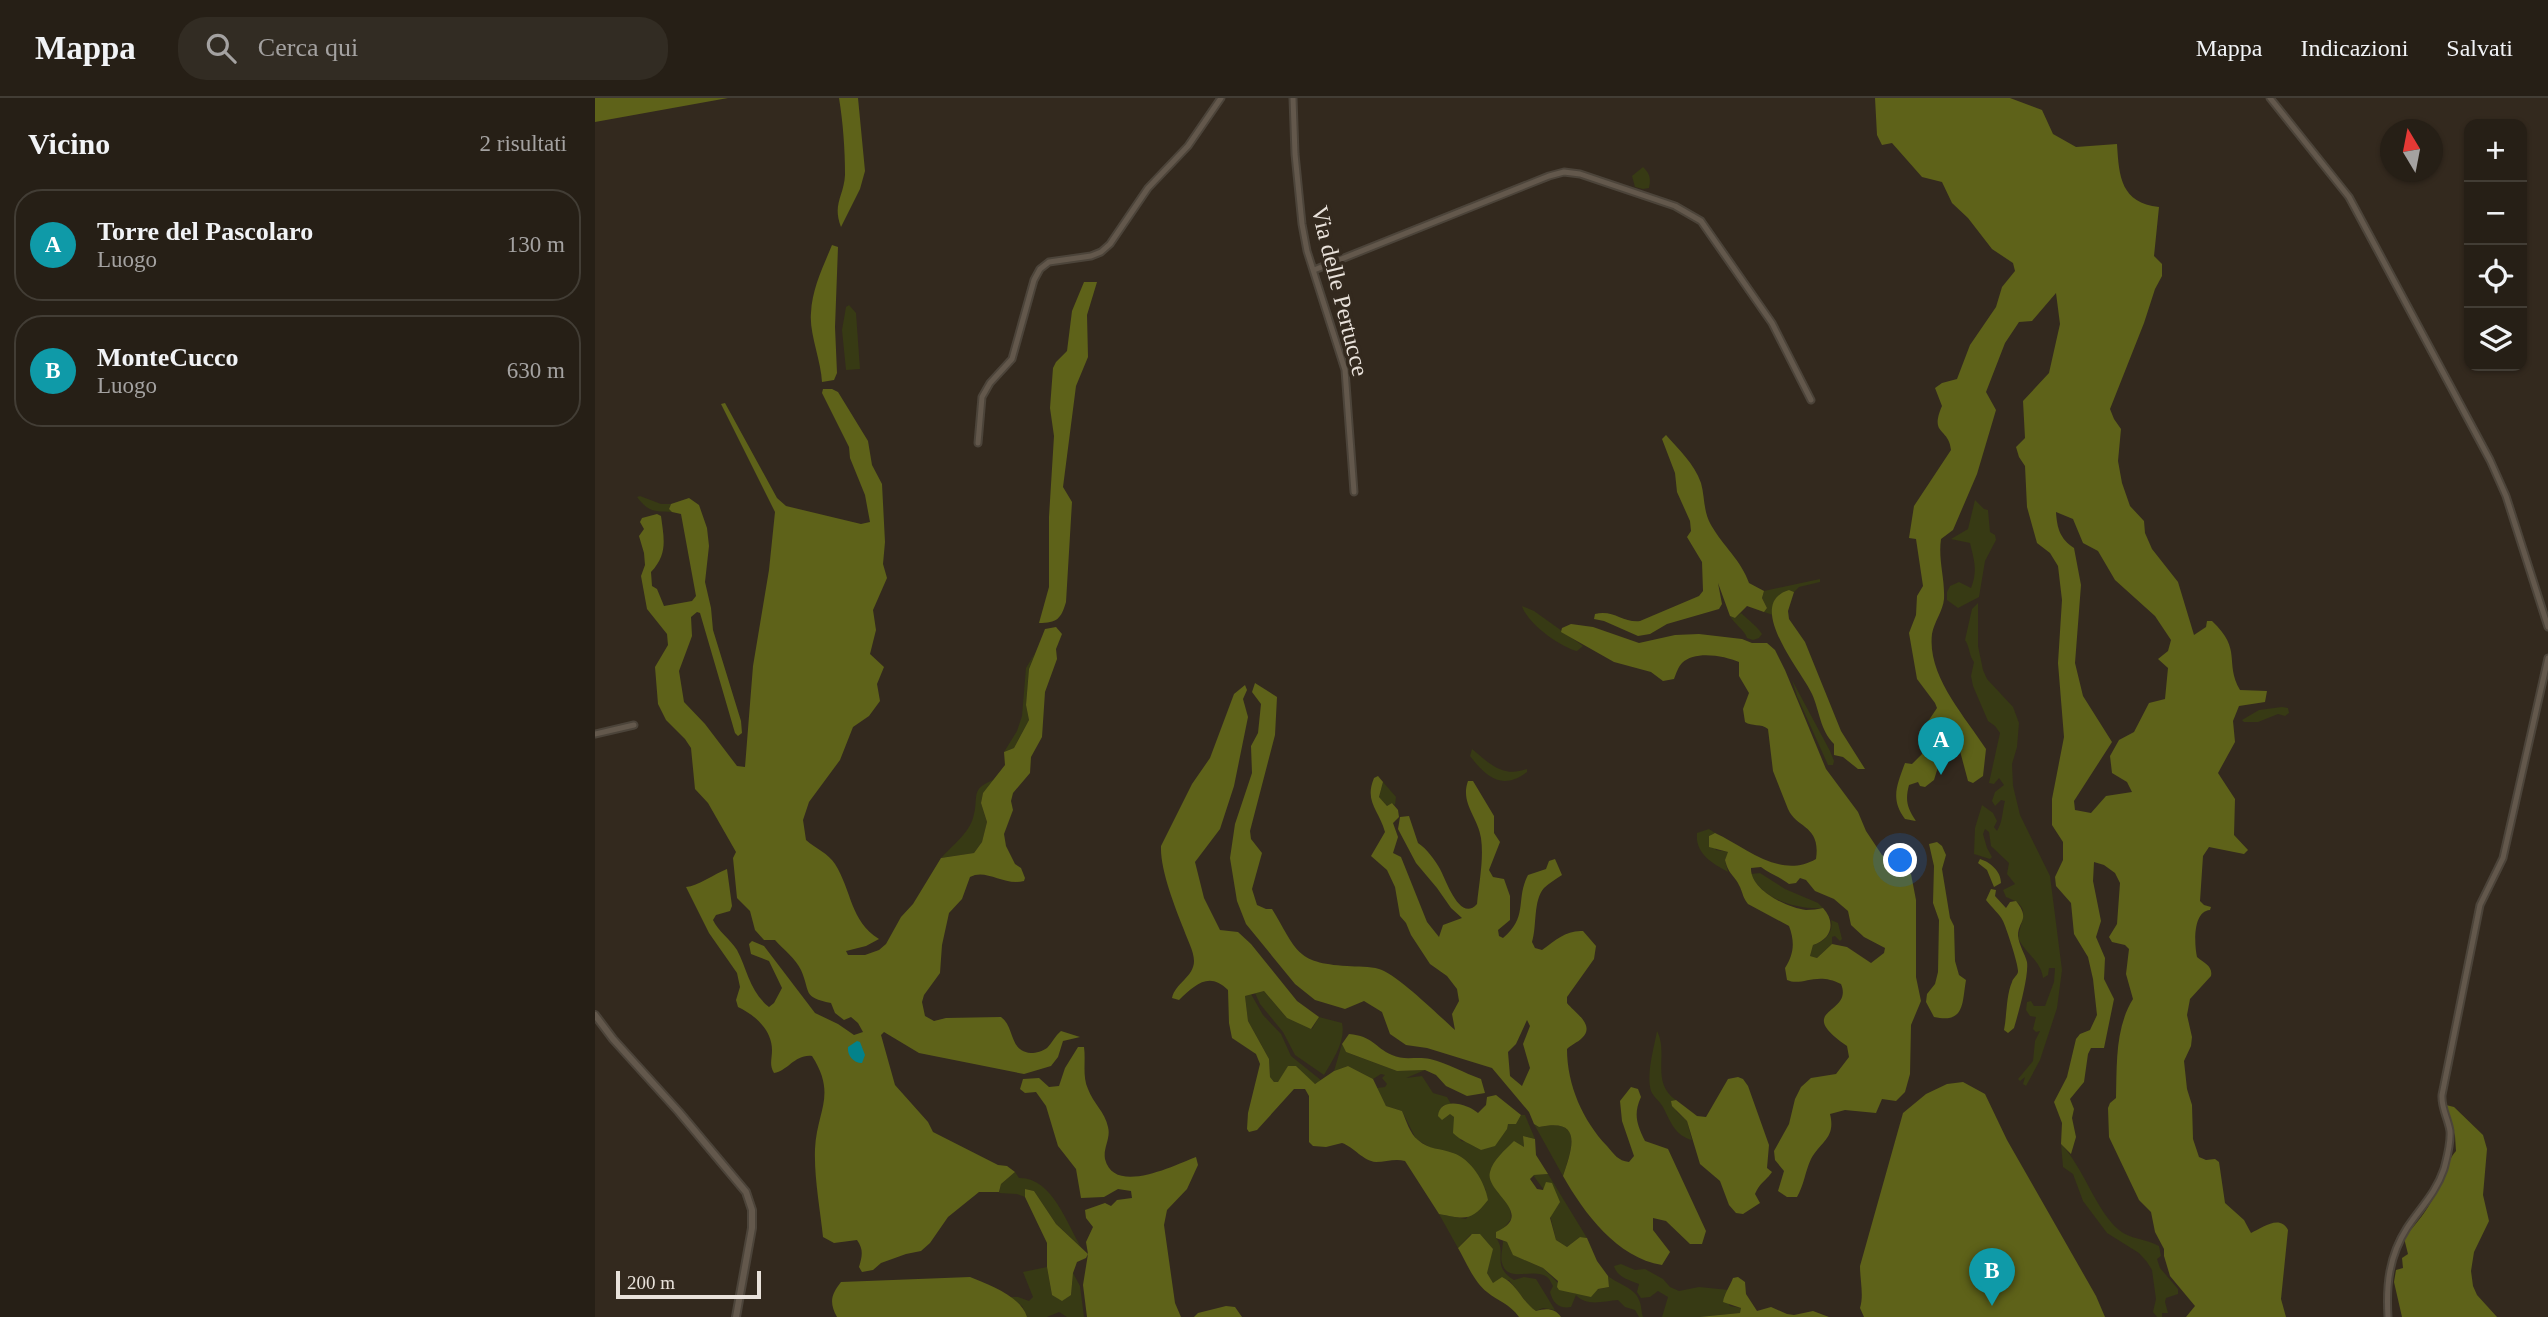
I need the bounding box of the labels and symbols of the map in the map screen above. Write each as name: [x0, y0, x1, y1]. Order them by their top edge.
north arrow: [2380, 119, 2443, 182]
street label: Via delle Pertucce: [1306, 203, 1374, 379]
pin: A: [1918, 717, 1964, 775]
your location: [1883, 843, 1917, 877]
pin: B: [1969, 1248, 2015, 1306]
scale bar: [616, 1268, 761, 1300]

